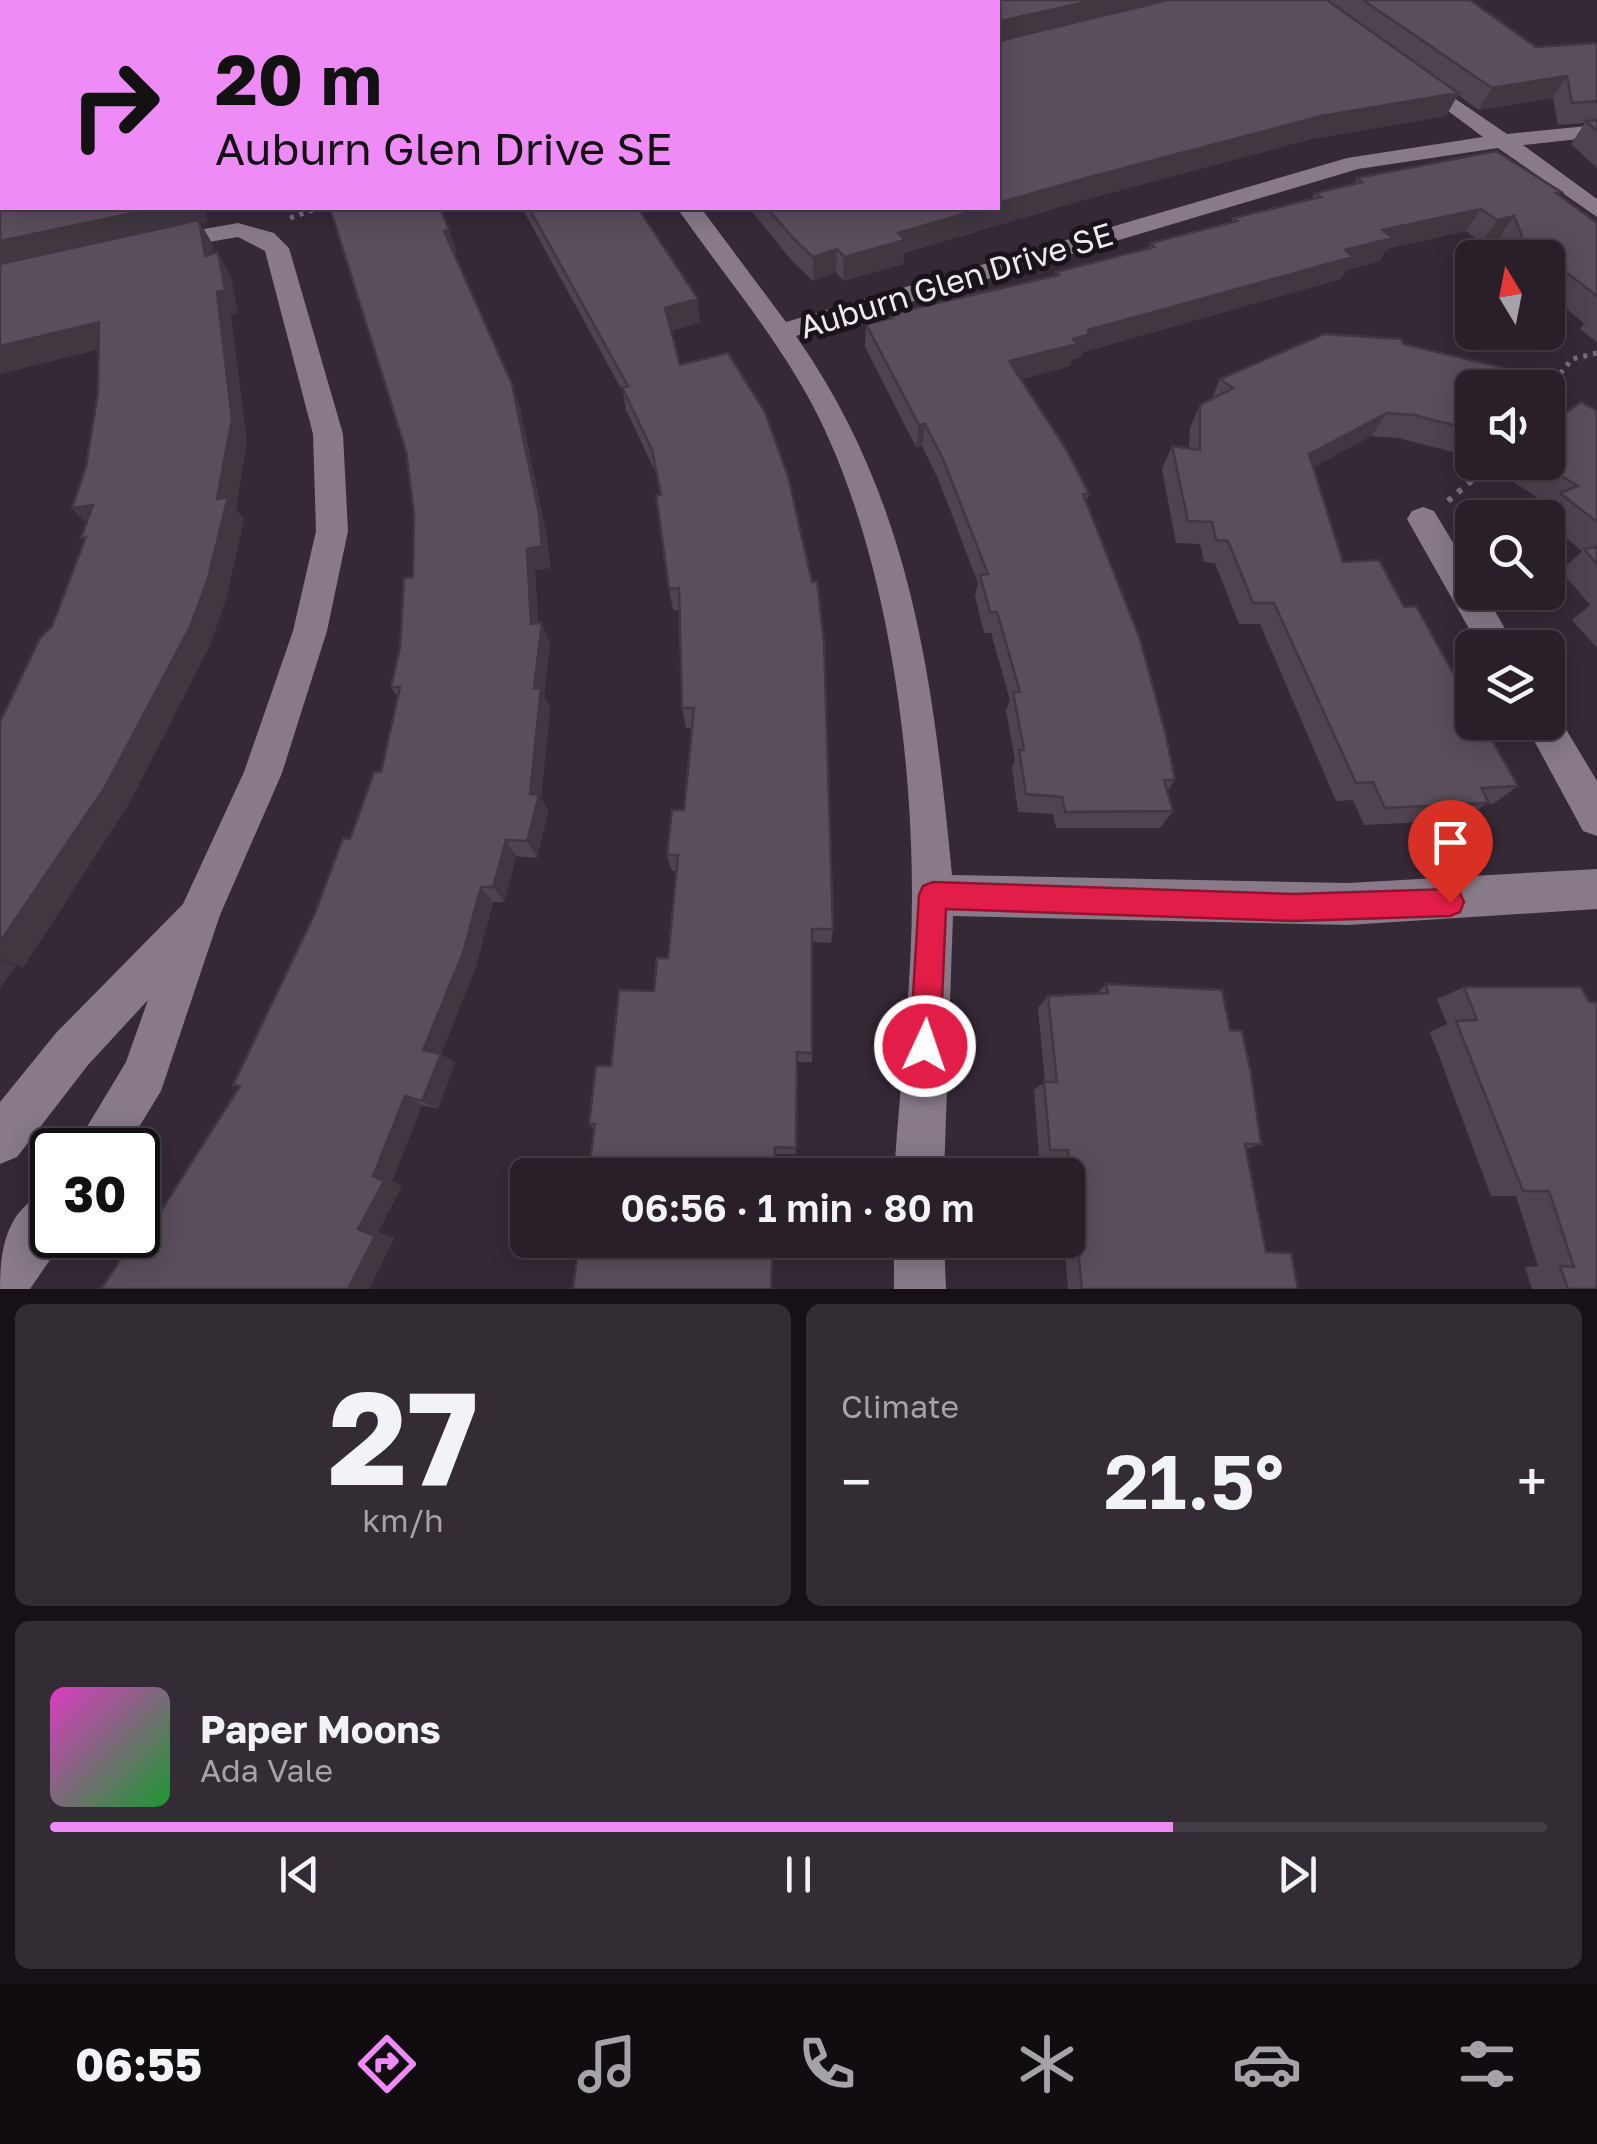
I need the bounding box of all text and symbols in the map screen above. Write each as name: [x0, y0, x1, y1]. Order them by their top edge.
text: 20 m: [215, 36, 382, 120]
icon: right: [50, 40, 180, 170]
text: Auburn Glen Drive SE: [215, 121, 673, 175]
street label: Auburn Glen Drive SE: [795, 214, 1117, 346]
north arrow: [1455, 240, 1565, 350]
map controls: [1455, 240, 1565, 740]
button: sound: [1455, 370, 1565, 480]
button: search: [1455, 500, 1565, 610]
button: layers: [1455, 630, 1565, 740]
pin: [1408, 800, 1493, 903]
icon: arrive: [1423, 815, 1478, 870]
position arrow: [873, 994, 977, 1098]
speed limit sign: 30: [30, 1128, 160, 1258]
text: 06:56 · 1 min · 80 m: [621, 1185, 974, 1230]
text: 27: [328, 1358, 478, 1514]
text: Climate: [841, 1387, 959, 1425]
text: 21.5°: [1104, 1435, 1284, 1526]
text: −: [841, 1448, 871, 1514]
text: +: [1517, 1448, 1547, 1514]
text: km/h: [362, 1501, 444, 1539]
text: Paper Moons: [200, 1706, 441, 1751]
text: Ada Vale: [200, 1751, 333, 1789]
icon: previous: [272, 1847, 327, 1902]
icon: pause: [771, 1847, 826, 1902]
icon: next: [1270, 1847, 1325, 1902]
icon: directions: [352, 2029, 422, 2099]
icon: music: [572, 2029, 642, 2099]
icon: phone: [792, 2029, 862, 2099]
icon: climate: [1012, 2029, 1082, 2099]
icon: car: [1232, 2029, 1302, 2099]
icon: filters: [1452, 2029, 1522, 2099]
text: 06:55: [75, 2037, 202, 2091]

